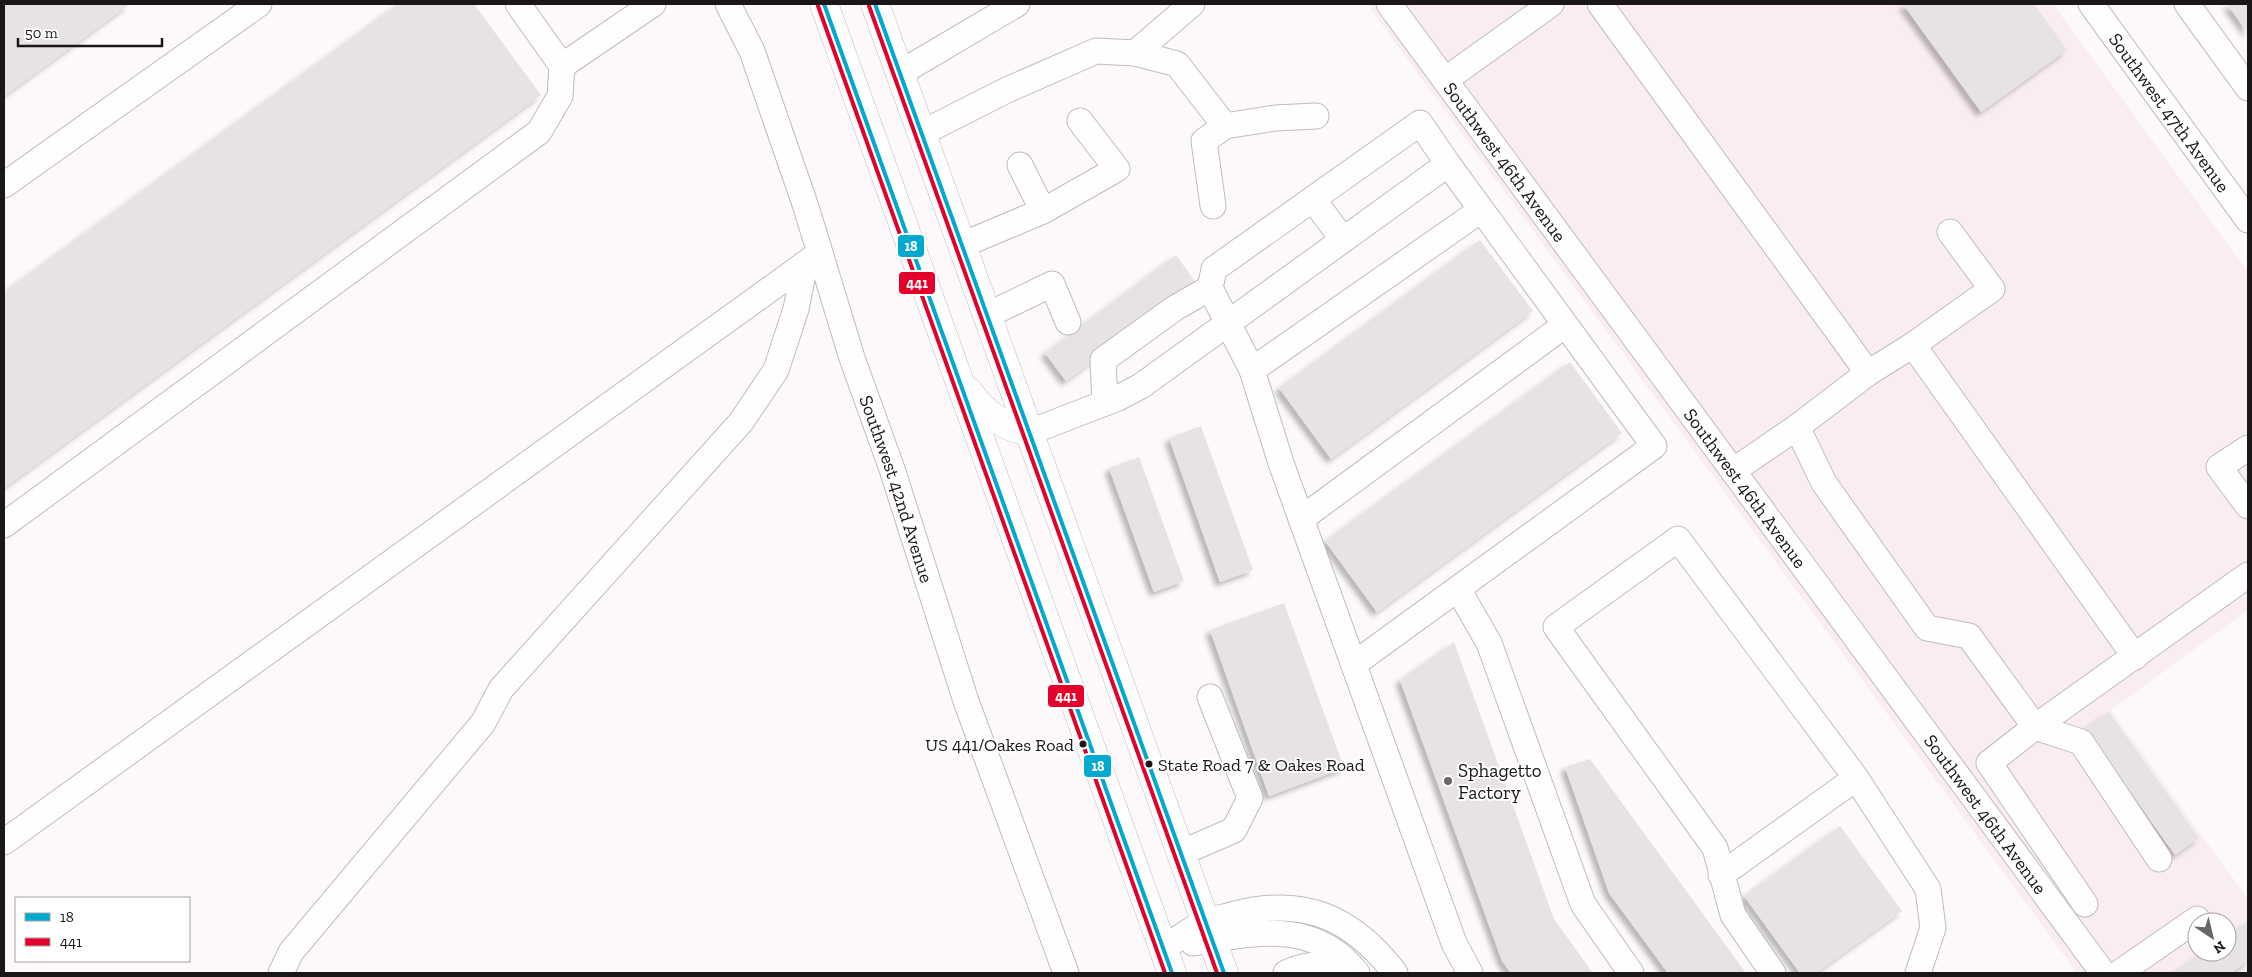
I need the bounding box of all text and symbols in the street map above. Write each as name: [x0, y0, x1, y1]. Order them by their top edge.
scale bar: [18, 15, 161, 47]
text: 50 m: [25, 24, 58, 42]
street label: Southwest 47th Avenue: [2104, 29, 2235, 197]
street label: Southwest 46th Avenue: [1438, 78, 1571, 247]
line badge: 18: [897, 234, 925, 258]
text: 18: [904, 238, 918, 255]
line badge: 441: [898, 271, 936, 295]
text: 441: [906, 275, 928, 292]
street label: Southwest 42nd Avenue: [854, 392, 938, 586]
street label: Southwest 46th Avenue: [1679, 404, 1812, 573]
line badge: 441: [1047, 684, 1085, 708]
text: 441: [1055, 688, 1077, 705]
street label: Southwest 46th Avenue: [1919, 730, 2052, 899]
place label: US 441/Oakes Road: [925, 734, 1074, 756]
marker: US 441/Oakes Road: [1078, 739, 1088, 749]
line badge: 18: [1083, 754, 1112, 778]
place label: State Road 7 & Oakes Road: [1158, 754, 1365, 776]
text: 18: [1091, 758, 1105, 775]
marker: State Road 7 & Oakes Road: [1144, 759, 1154, 769]
place label: Sphagetto Factory: [1458, 759, 1542, 804]
marker: Sphagetto Factory: [1442, 775, 1454, 787]
legend: [15, 897, 190, 962]
text: 18: [60, 908, 74, 926]
north arrow: [2187, 912, 2237, 962]
text: 441: [60, 933, 82, 951]
text: N: [2210, 937, 2228, 957]

